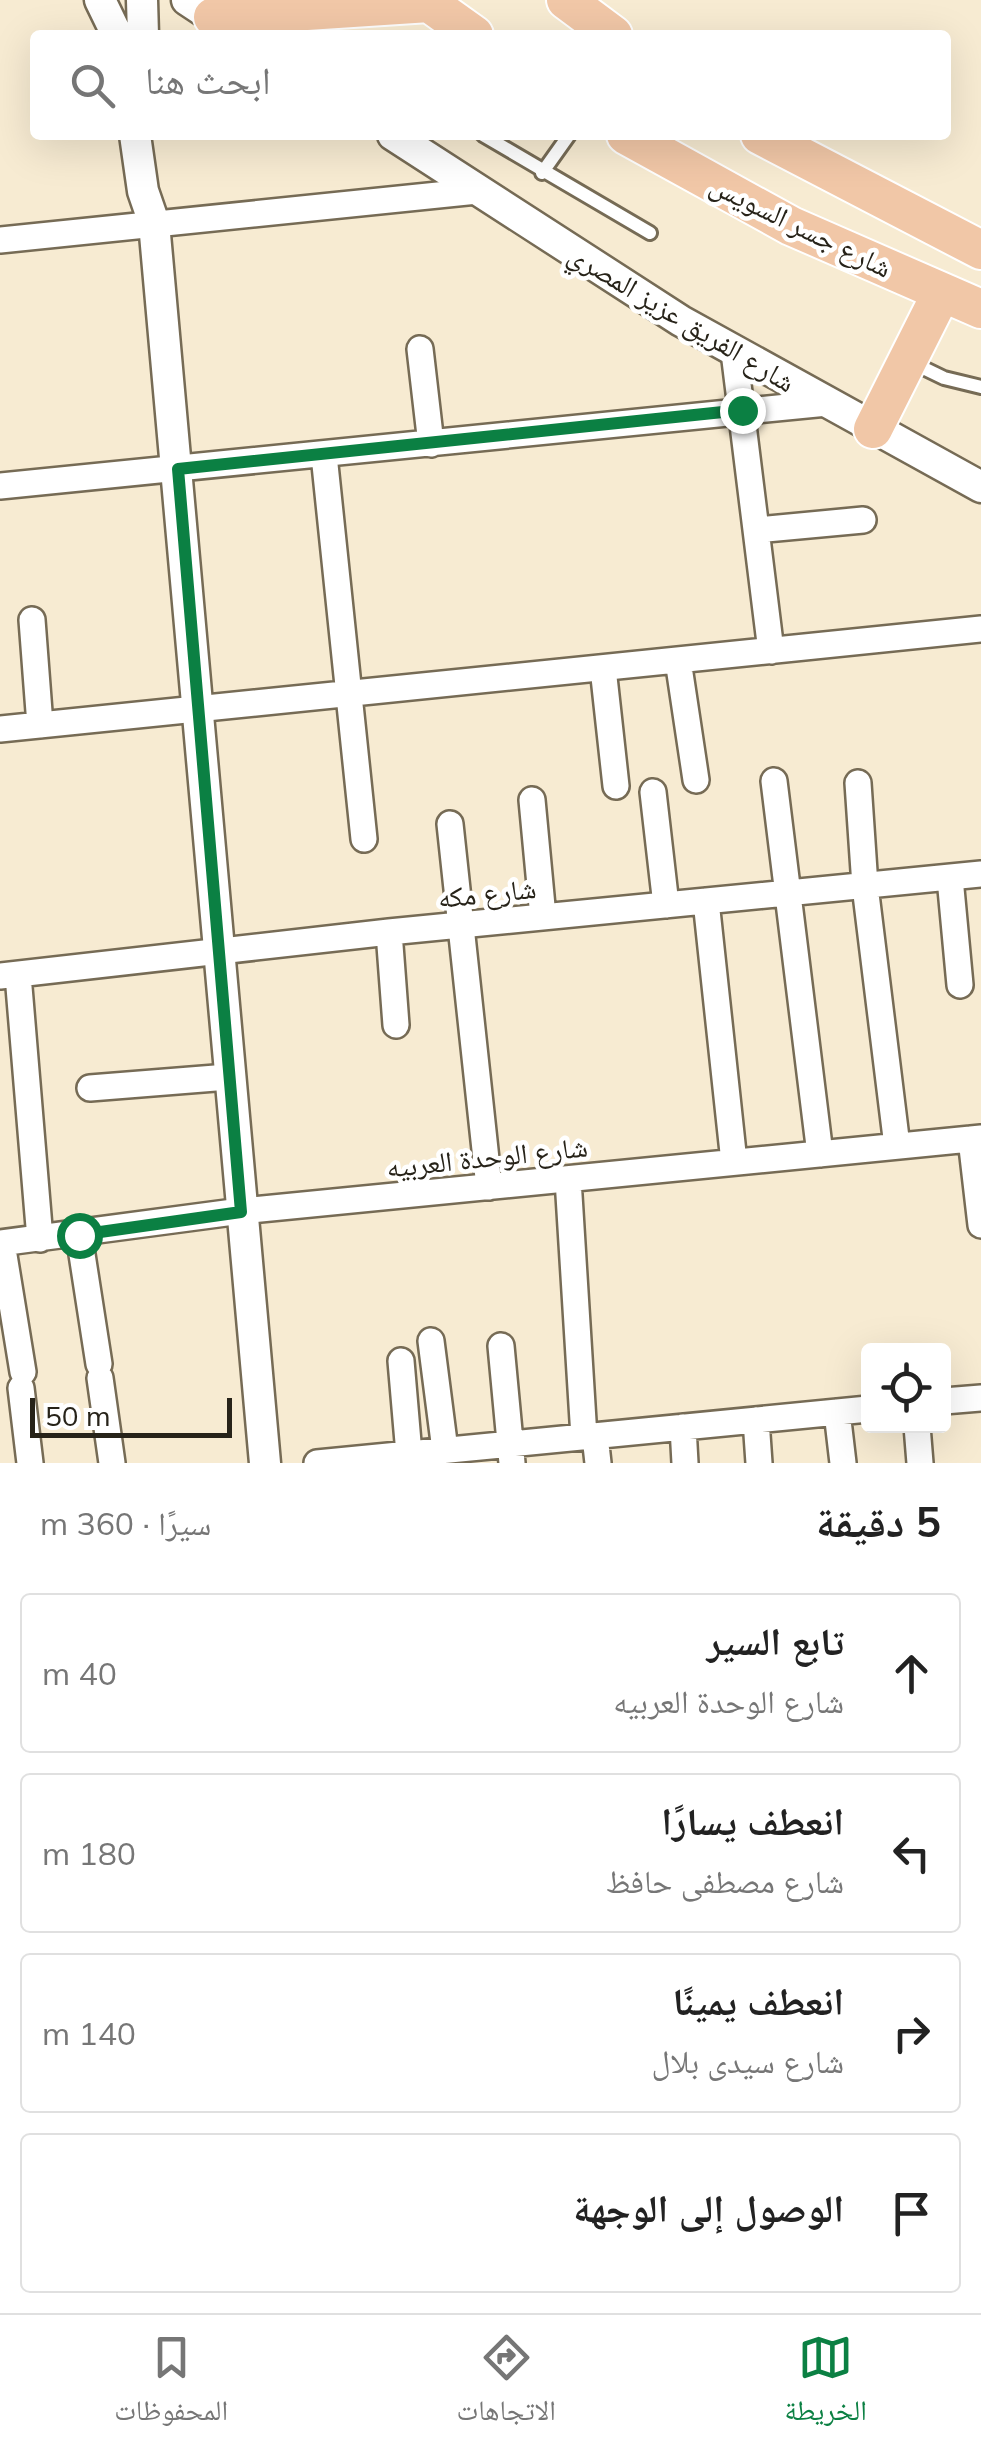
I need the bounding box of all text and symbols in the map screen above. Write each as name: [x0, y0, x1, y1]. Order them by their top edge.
search box: [30, 30, 951, 140]
text: ابحث هنا: [145, 56, 271, 104]
icon: search: [65, 58, 120, 113]
street label: شارع جسر السويس: [704, 166, 898, 286]
street label: شارع الفريق عزيز المصري: [559, 236, 802, 404]
route end: [720, 388, 766, 434]
street label: شارع مكه: [436, 870, 538, 916]
street label: شارع الوحدة العربيه: [385, 1129, 589, 1185]
route start: [57, 1213, 103, 1259]
map controls: [861, 1343, 951, 1433]
button: locate: [861, 1343, 951, 1433]
scale bar: [30, 1393, 232, 1438]
text: 50 m: [45, 1398, 111, 1433]
text: 5 دقيقة: [816, 1495, 941, 1548]
text: سيرًا · 360 m: [40, 1503, 211, 1543]
text: تابع السير: [707, 1617, 844, 1665]
icon: ahead: [884, 1646, 939, 1701]
text: 40 m: [42, 1653, 117, 1693]
text: شارع الوحدة العربيه: [613, 1681, 844, 1721]
text: انعطف يسارًا: [661, 1797, 844, 1845]
icon: left: [884, 1826, 939, 1881]
text: 180 m: [42, 1833, 136, 1873]
text: شارع مصطفى حافظ: [606, 1861, 844, 1901]
text: انعطف يمينًا: [672, 1977, 844, 2025]
icon: right: [884, 2006, 939, 2061]
text: 140 m: [42, 2013, 136, 2053]
text: شارع سيدى بلال: [652, 2041, 844, 2081]
text: الوصول إلى الوجهة: [573, 2184, 844, 2232]
icon: arrive: [884, 2186, 939, 2241]
tab: المحفوظات: [114, 2330, 228, 2438]
tab: الاتجاهات: [457, 2330, 556, 2438]
tab: الخريطة: [784, 2330, 867, 2438]

